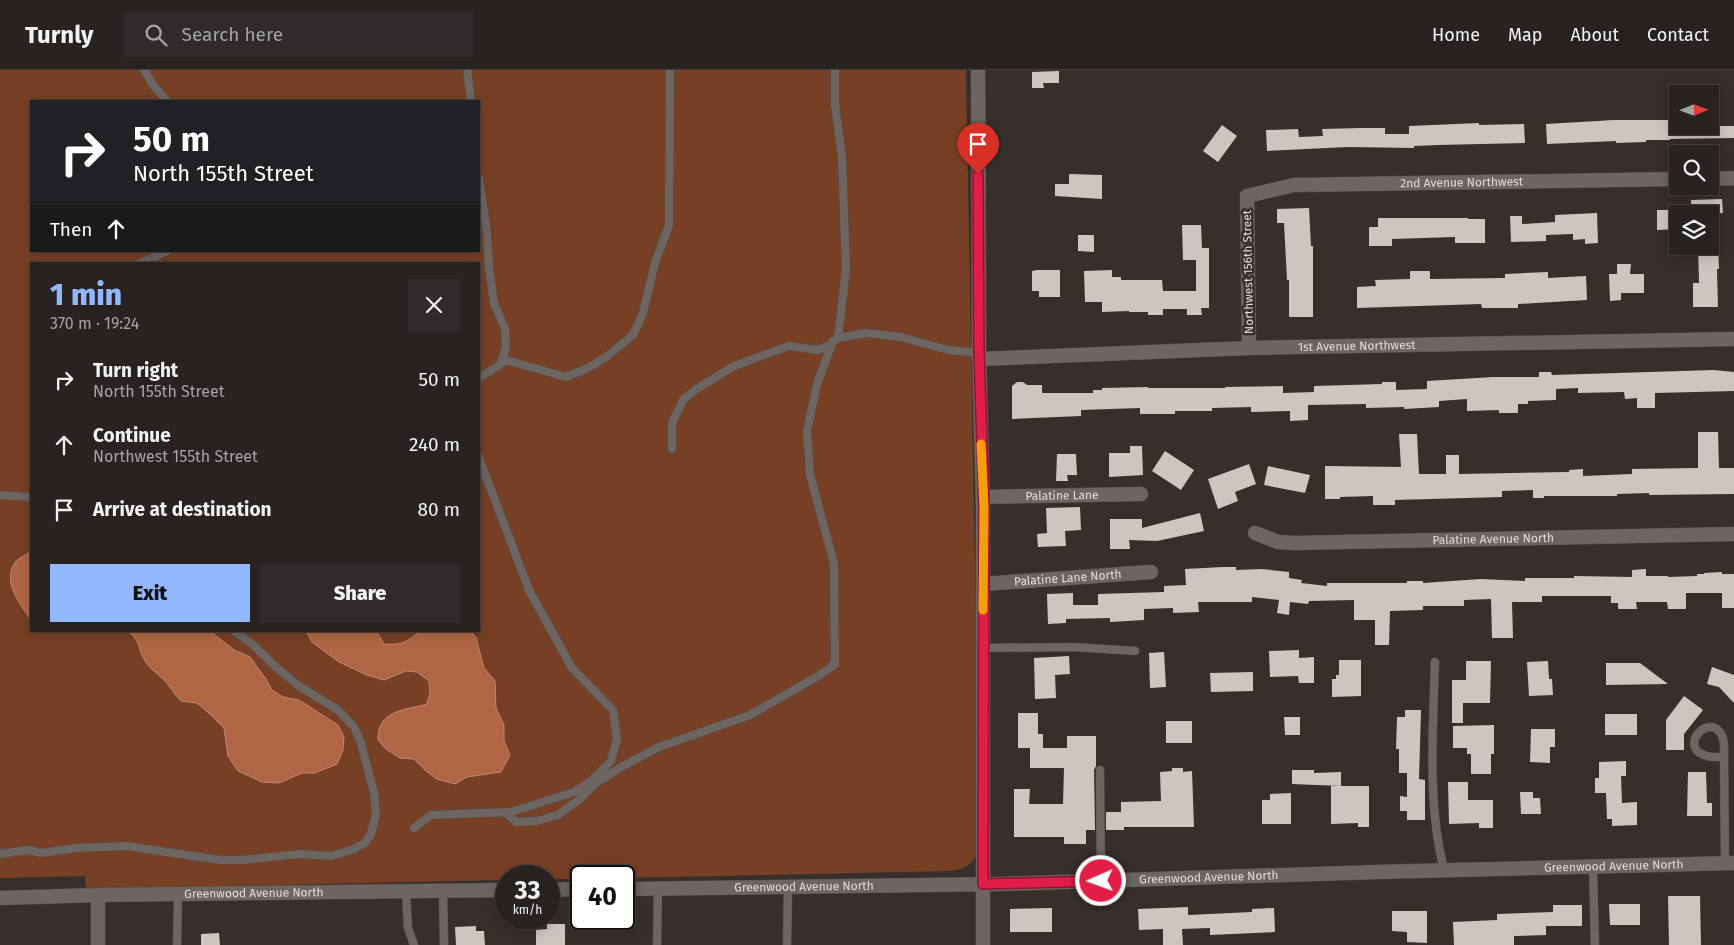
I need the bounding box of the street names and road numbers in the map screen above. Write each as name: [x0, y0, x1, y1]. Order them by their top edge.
street label: 2nd Avenue Northwest: [1400, 174, 1524, 190]
street label: Northwest 156th Street: [1240, 209, 1256, 334]
street label: 1st Avenue Northwest: [1298, 338, 1416, 354]
street label: Palatine Lane: [1025, 488, 1099, 503]
street label: Palatine Avenue North: [1432, 531, 1554, 547]
street label: Palatine Lane North: [1014, 567, 1122, 589]
street label: Greenwood Avenue North: [1544, 857, 1684, 875]
street label: Greenwood Avenue North: [1139, 868, 1279, 887]
street label: Greenwood Avenue North: [734, 879, 874, 895]
street label: Greenwood Avenue North: [184, 885, 324, 901]

